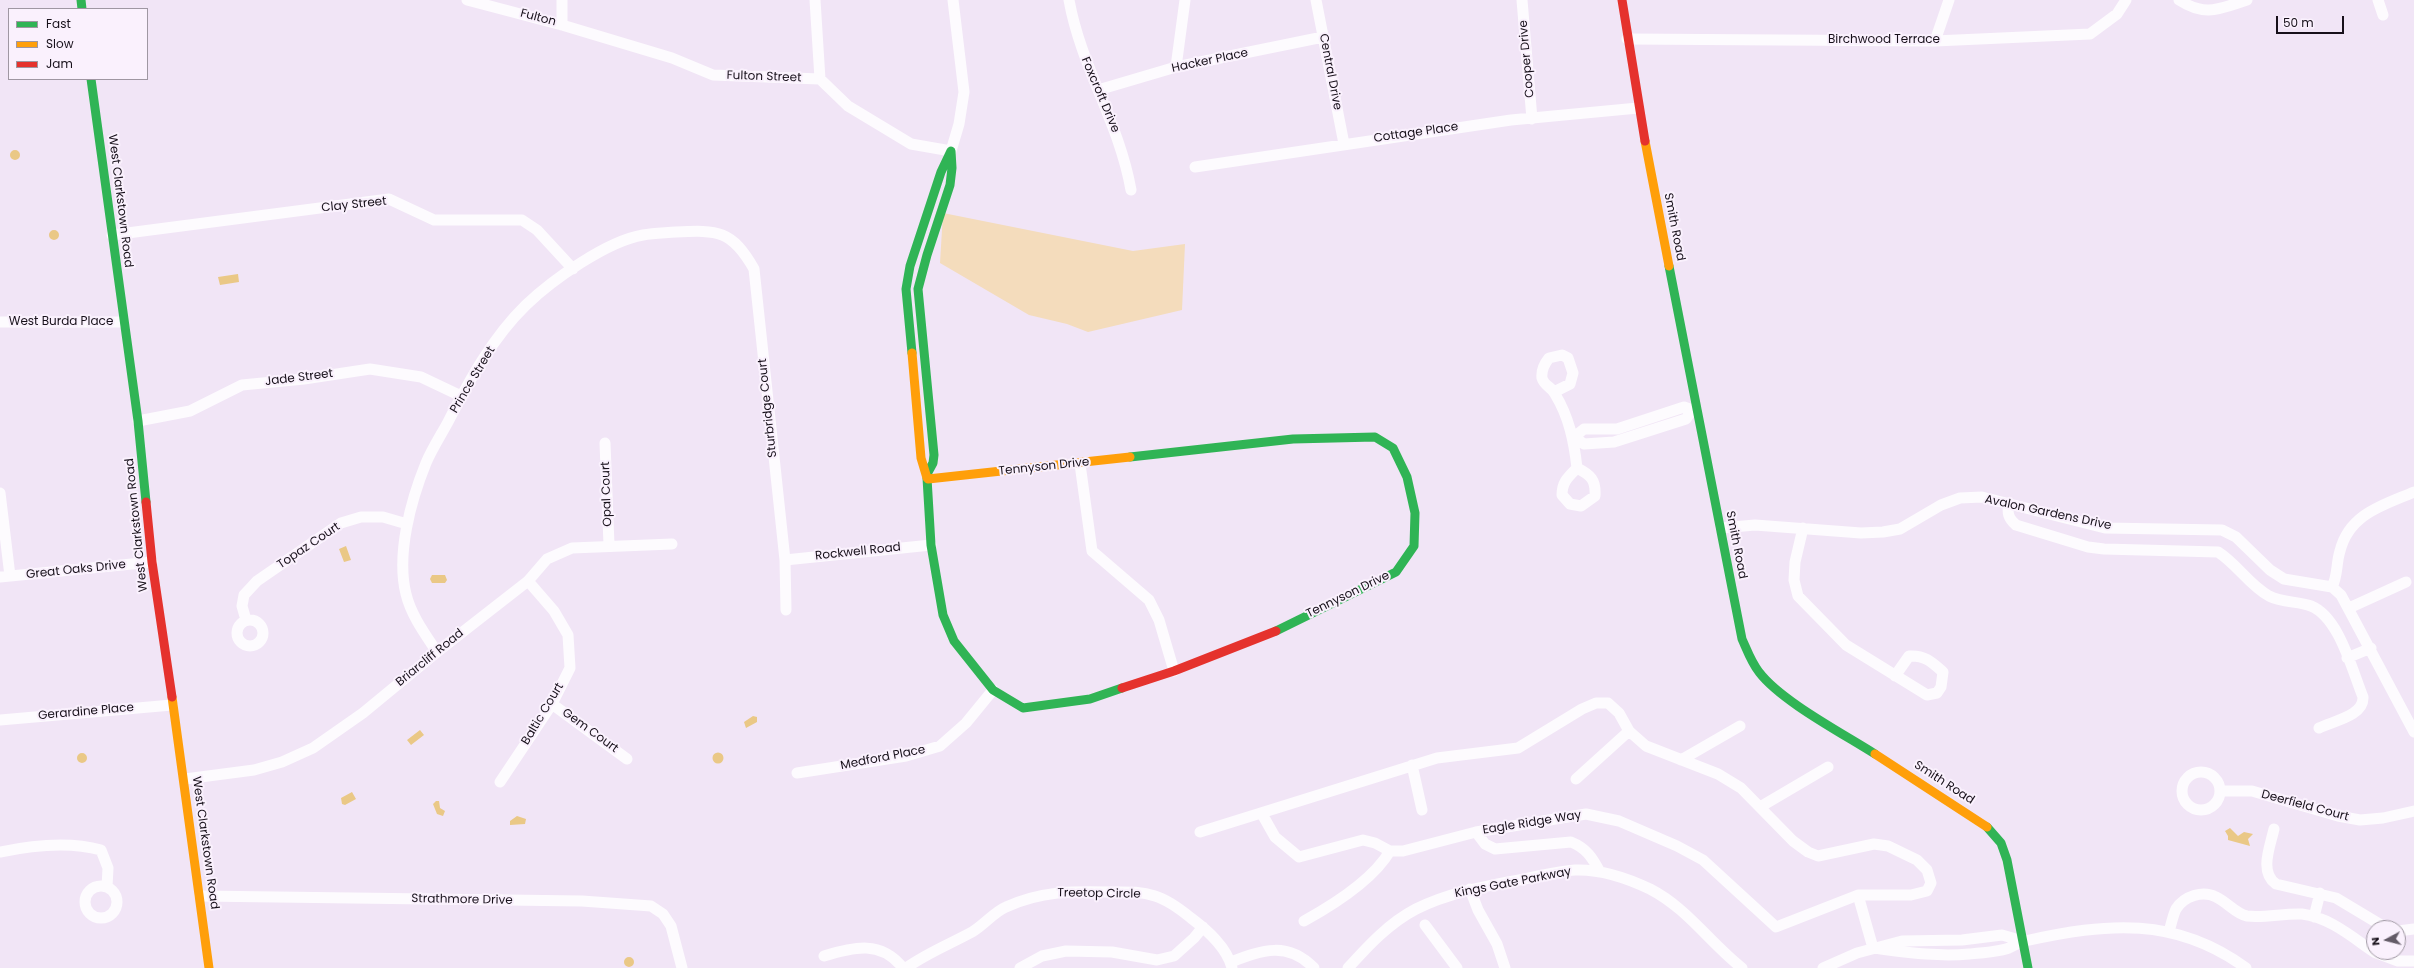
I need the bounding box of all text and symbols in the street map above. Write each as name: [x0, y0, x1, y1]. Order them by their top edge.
street label: Fulton: [519, 6, 557, 30]
legend: [8, 8, 148, 80]
scale bar: [2278, 8, 2346, 34]
text: 50 m: [2283, 14, 2314, 31]
text: Fast: [46, 15, 71, 32]
street label: Cooper Drive: [1516, 20, 1538, 98]
street label: Central Drive: [1316, 33, 1344, 111]
street label: Birchwood Terrace: [1828, 33, 1940, 47]
text: Slow: [46, 35, 74, 52]
street label: Hacker Place: [1170, 46, 1250, 76]
text: Jam: [46, 55, 73, 72]
street label: Foxcroft Drive: [1078, 55, 1122, 135]
street label: Fulton Street: [726, 69, 802, 85]
street label: Cottage Place: [1373, 120, 1459, 146]
street label: West Clarkstown Road: [105, 134, 135, 268]
street label: Smith Road: [1660, 192, 1688, 262]
street label: Clay Street: [321, 194, 387, 216]
street label: West Burda Place: [9, 315, 113, 329]
street label: Prince Street: [447, 344, 499, 416]
street label: Sturbridge Court: [756, 358, 780, 458]
street label: Jade Street: [264, 367, 334, 389]
street label: Tennyson Drive: [998, 455, 1090, 479]
street label: West Clarkstown Road: [123, 458, 151, 592]
street label: Opal Court: [599, 461, 615, 527]
street label: Avalon Gardens Drive: [1983, 493, 2113, 533]
street label: Smith Road: [1722, 510, 1750, 580]
street label: Topaz Court: [275, 520, 343, 572]
street label: Rockwell Road: [814, 540, 902, 564]
street label: Great Oaks Drive: [25, 558, 127, 582]
street label: Tennyson Drive: [1304, 569, 1392, 621]
street label: Briarcliff Road: [393, 626, 467, 690]
street label: Baltic Court: [519, 680, 567, 748]
street label: Gerardine Place: [38, 701, 134, 723]
street label: Gem Court: [559, 706, 621, 756]
street label: Medford Place: [839, 743, 927, 773]
street label: Smith Road: [1911, 758, 1977, 808]
street label: West Clarkstown Road: [189, 776, 221, 910]
street label: Deerfield Court: [2260, 787, 2350, 825]
street label: Eagle Ridge Way: [1482, 808, 1582, 838]
street label: Kings Gate Parkway: [1454, 865, 1572, 901]
street label: Treetop Circle: [1057, 886, 1141, 902]
street label: Strathmore Drive: [411, 892, 513, 908]
north arrow: [2366, 920, 2406, 960]
text: N: [2367, 936, 2384, 946]

